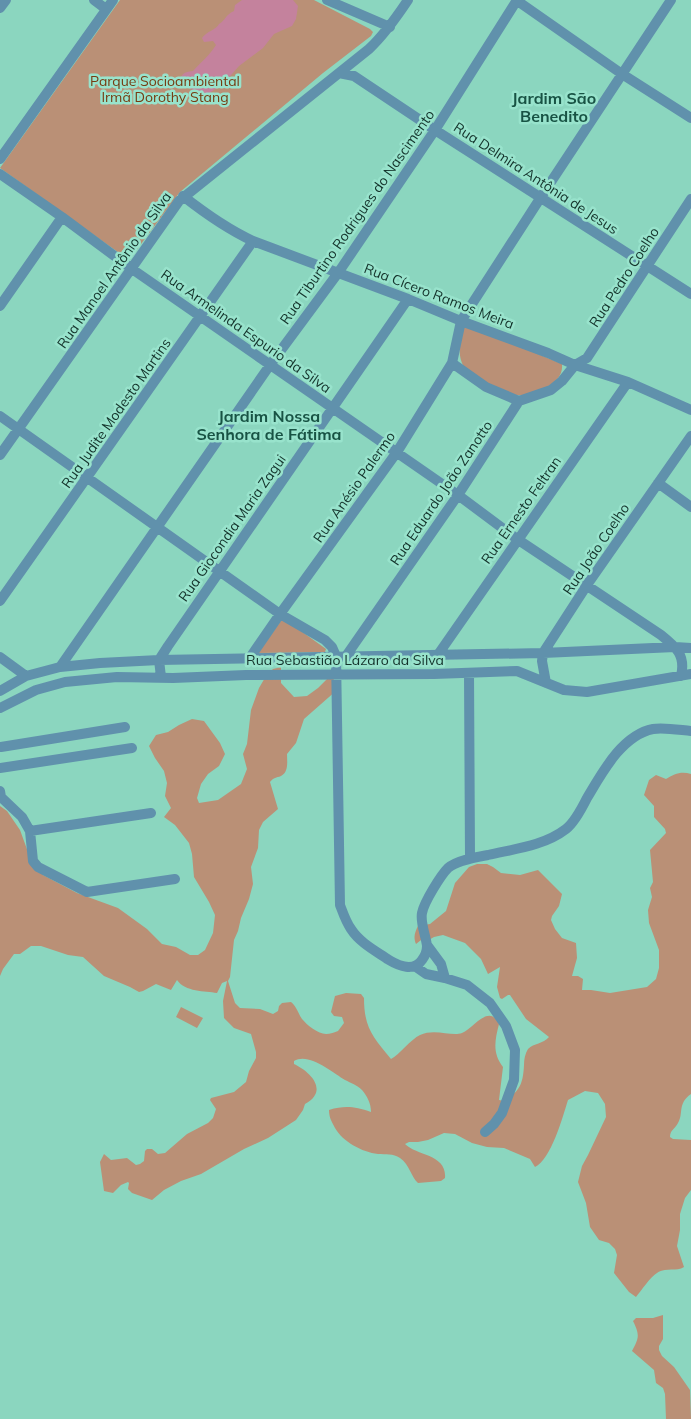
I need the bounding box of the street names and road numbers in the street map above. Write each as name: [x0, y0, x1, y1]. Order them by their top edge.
street label: Rua Tiburtino Rodrigues do Nascimento: [276, 106, 438, 328]
street label: Rua Delmira Antônia de Jesus: [450, 118, 622, 238]
street label: Rua Manoel Antônio da Silva: [53, 188, 175, 352]
street label: Rua Pedro Coelho: [585, 224, 663, 330]
street label: Rua Cícero Ramos Meira: [362, 259, 516, 333]
street label: Rua Armelinda Espurio da Silva: [157, 265, 335, 397]
street label: Rua Judite Modesto Martins: [57, 334, 175, 491]
street label: Rua Eduardo João Zanotto: [386, 417, 496, 569]
street label: Rua Anésio Palermo: [309, 428, 399, 546]
street label: Rua Giocondia Maria Zagui: [174, 451, 290, 605]
street label: Rua Ernesto Feltran: [477, 453, 565, 567]
street label: Rua João Coelho: [559, 500, 633, 598]
street label: Rua Sebastião Lázaro da Silva: [246, 651, 444, 669]

